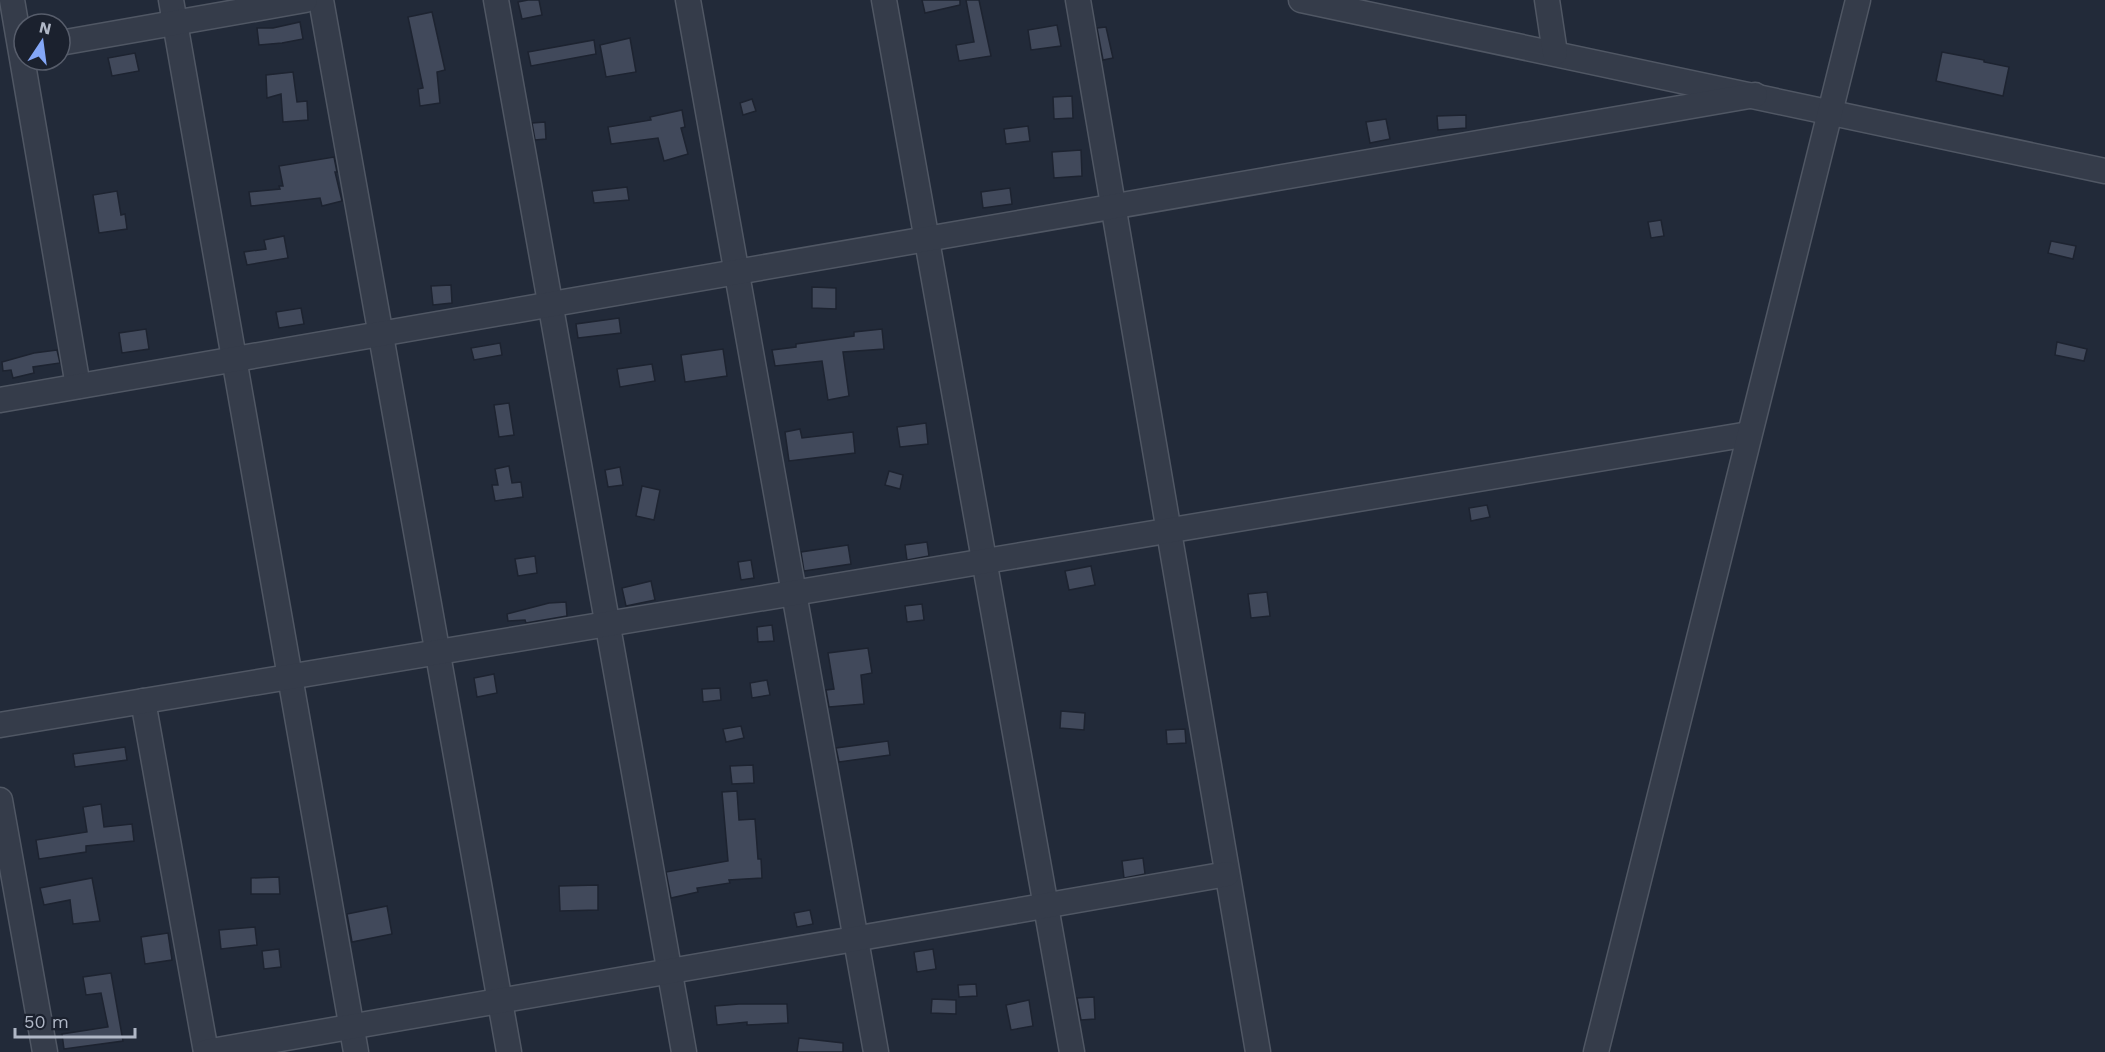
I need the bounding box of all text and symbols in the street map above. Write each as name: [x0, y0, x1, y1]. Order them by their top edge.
north arrow: [12, 12, 72, 72]
text: N: [37, 17, 53, 38]
scale bar: [15, 1001, 135, 1039]
text: 50 m: [24, 1011, 69, 1032]

